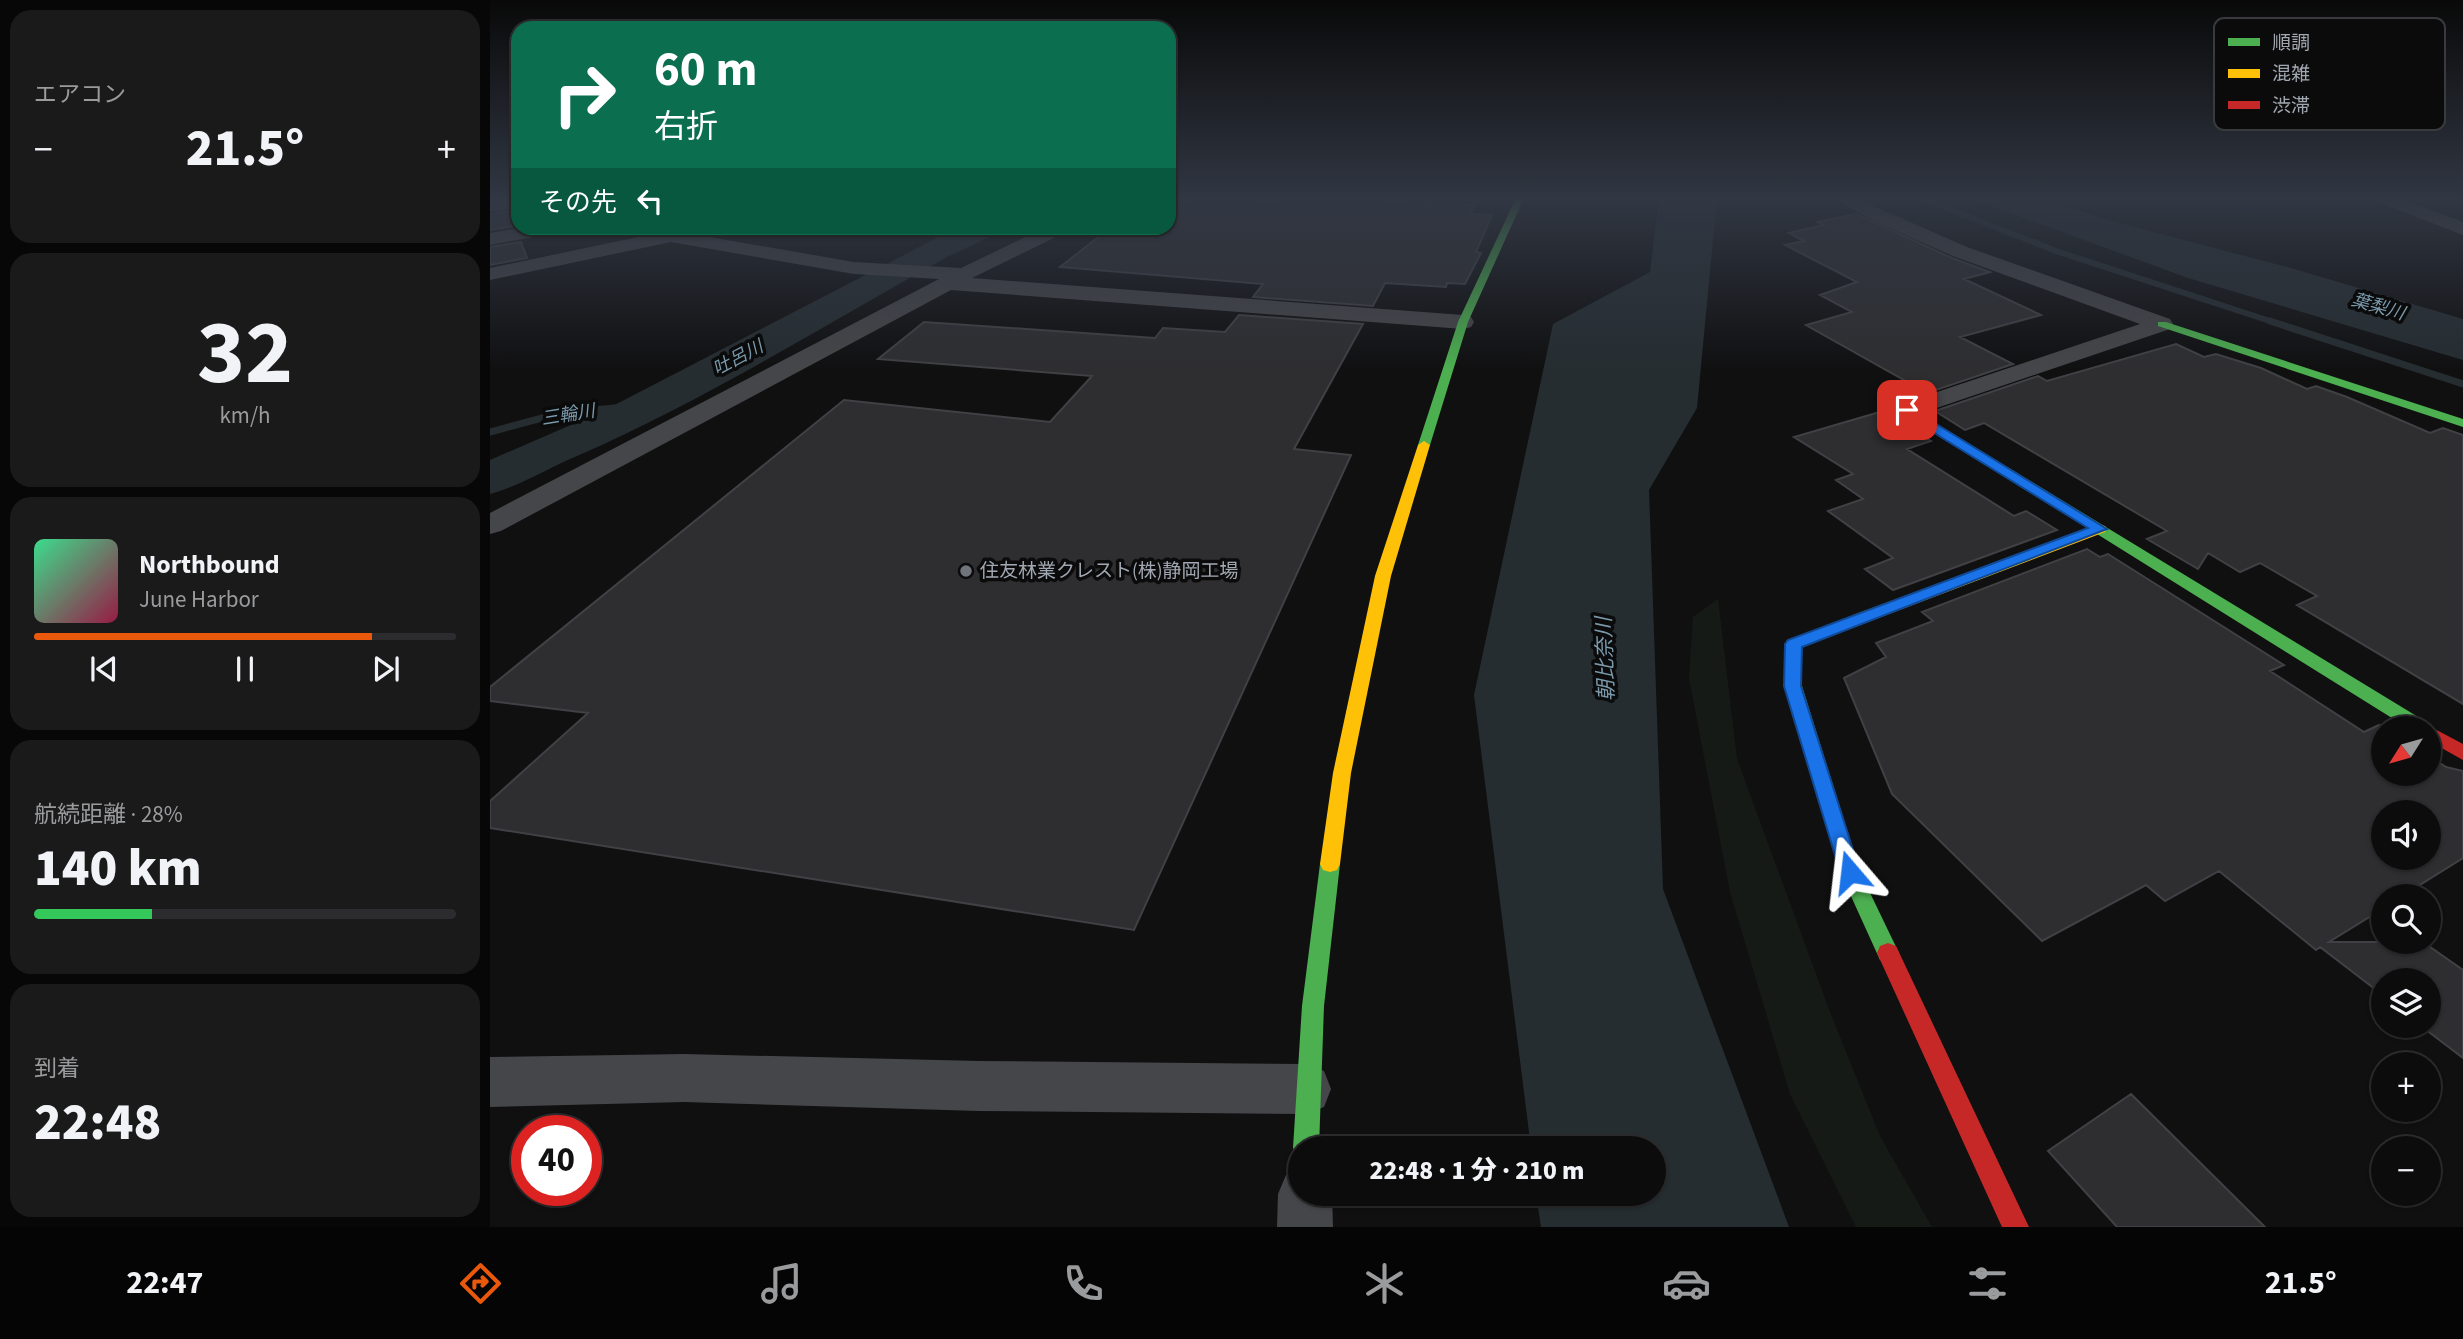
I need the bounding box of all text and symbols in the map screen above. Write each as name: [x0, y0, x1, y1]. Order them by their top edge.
legend: [2214, 18, 2445, 130]
text: 順調: [2272, 30, 2310, 57]
text: 60 m: [654, 35, 758, 105]
icon: right: [539, 49, 630, 140]
text: 混雑: [2272, 61, 2310, 88]
text: エアコン: [34, 78, 126, 111]
text: 渋滞: [2272, 93, 2310, 120]
text: 右折: [654, 104, 718, 150]
text: 21.5°: [186, 112, 304, 186]
text: −: [34, 123, 53, 177]
text: +: [437, 123, 456, 177]
icon: left: [631, 182, 669, 220]
text: その先: [539, 184, 617, 221]
water label: 葉梨川: [2349, 288, 2409, 327]
text: 32: [197, 289, 293, 418]
water label: 吐呂川: [708, 333, 769, 382]
pin: [1877, 380, 1937, 440]
icon: arrive: [1888, 391, 1926, 429]
water label: 三輪川: [539, 398, 599, 432]
text: km/h: [219, 399, 271, 432]
text: Northbound: [139, 546, 280, 583]
place label: 住友林業クレスト(株)静岡工場: [980, 558, 1239, 585]
marker: 住友林業クレスト(株)静岡工場: [958, 563, 974, 579]
text: June Harbor: [139, 583, 259, 616]
water label: 朝比奈川: [1588, 615, 1621, 701]
icon: previous: [85, 650, 123, 688]
icon: pause: [226, 650, 264, 688]
icon: next: [367, 650, 405, 688]
north arrow: [2371, 716, 2441, 786]
map controls: [2371, 716, 2441, 1206]
text: 航続距離 · 28%: [34, 798, 183, 831]
button: sound: [2371, 800, 2441, 870]
text: 140 km: [34, 832, 202, 906]
position arrow: [1813, 835, 1887, 909]
button: search: [2371, 884, 2441, 954]
button: layers: [2371, 968, 2441, 1038]
text: 到着: [34, 1052, 80, 1085]
button: +: [2371, 1052, 2441, 1122]
text: 22:48: [34, 1086, 161, 1160]
speed limit sign: 40: [511, 1115, 602, 1206]
button: −: [2371, 1136, 2441, 1206]
text: 22:48 · 1 分 · 210 m: [1370, 1152, 1584, 1189]
icon: directions: [456, 1259, 505, 1308]
icon: music: [757, 1259, 806, 1308]
icon: phone: [1059, 1259, 1108, 1308]
icon: climate: [1360, 1259, 1409, 1308]
icon: car: [1662, 1259, 1711, 1308]
icon: filters: [1963, 1259, 2012, 1308]
text: 22:47: [126, 1260, 203, 1306]
text: 21.5°: [2265, 1260, 2337, 1306]

